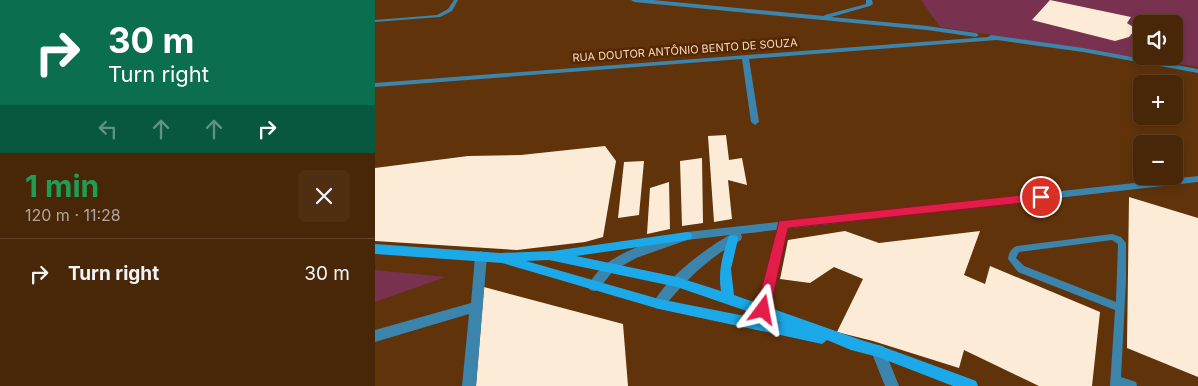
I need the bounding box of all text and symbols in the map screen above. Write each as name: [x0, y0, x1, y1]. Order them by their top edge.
map controls: [1133, 15, 1183, 185]
button: sound: [1133, 15, 1183, 65]
text: 30 m: [108, 19, 194, 61]
icon: right: [25, 20, 90, 85]
street label: RUA DOUTOR ANTÔNIO BENTO DE SOUZA: [572, 35, 798, 65]
text: Turn right: [108, 61, 209, 87]
button: +: [1133, 75, 1183, 125]
icon: left: [94, 115, 122, 143]
icon: ahead: [147, 115, 175, 143]
icon: ahead: [200, 115, 228, 143]
icon: right: [253, 115, 281, 143]
button: −: [1133, 135, 1183, 185]
text: 1 min: [25, 168, 99, 204]
button: close: [298, 170, 350, 222]
pin: [1020, 176, 1062, 218]
icon: arrive: [1027, 183, 1055, 211]
text: 120 m · 11:28: [25, 205, 121, 225]
icon: right: [25, 260, 53, 288]
text: Turn right: [68, 262, 159, 285]
text: 30 m: [304, 262, 350, 285]
position arrow: [736, 283, 788, 335]

